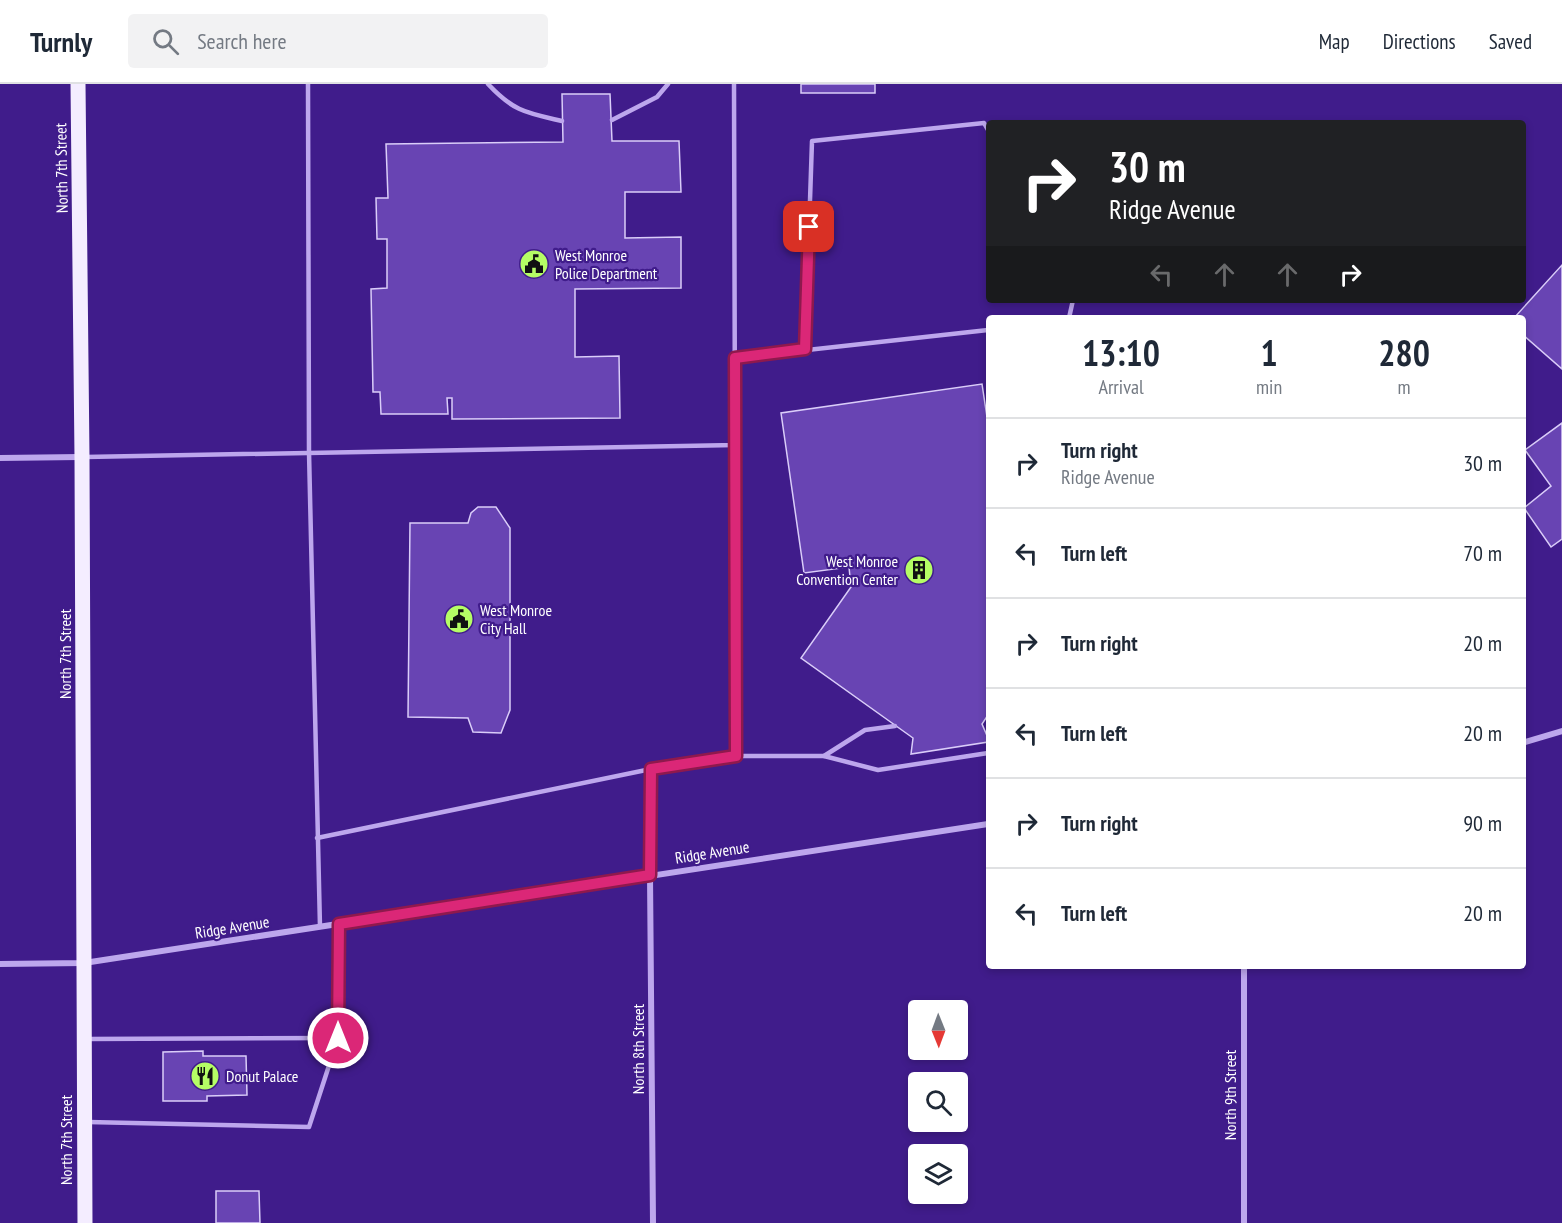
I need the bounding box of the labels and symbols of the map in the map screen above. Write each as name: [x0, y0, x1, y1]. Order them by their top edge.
street label: North 7th Street: [50, 122, 72, 213]
pin: [783, 201, 834, 252]
place label: West Monroe Police Department: [555, 245, 658, 283]
public building icon: West Monroe Police Department: [518, 248, 550, 280]
place label: West Monroe Convention Center: [796, 551, 899, 589]
building icon: West Monroe Convention Center: [903, 554, 935, 586]
place label: West Monroe City Hall: [480, 600, 552, 638]
public building icon: West Monroe City Hall: [443, 603, 475, 635]
street label: North 7th Street: [55, 608, 75, 699]
street label: Ridge Avenue: [673, 836, 751, 868]
street label: Ridge Avenue: [193, 911, 271, 943]
north arrow: [908, 1000, 968, 1060]
street label: North 8th Street: [628, 1003, 648, 1094]
position arrow: [306, 1006, 370, 1070]
street label: North 9th Street: [1220, 1049, 1240, 1140]
restaurant icon: Donut Palace: [189, 1060, 221, 1092]
place label: Donut Palace: [226, 1066, 298, 1086]
street label: North 7th Street: [56, 1094, 76, 1185]

